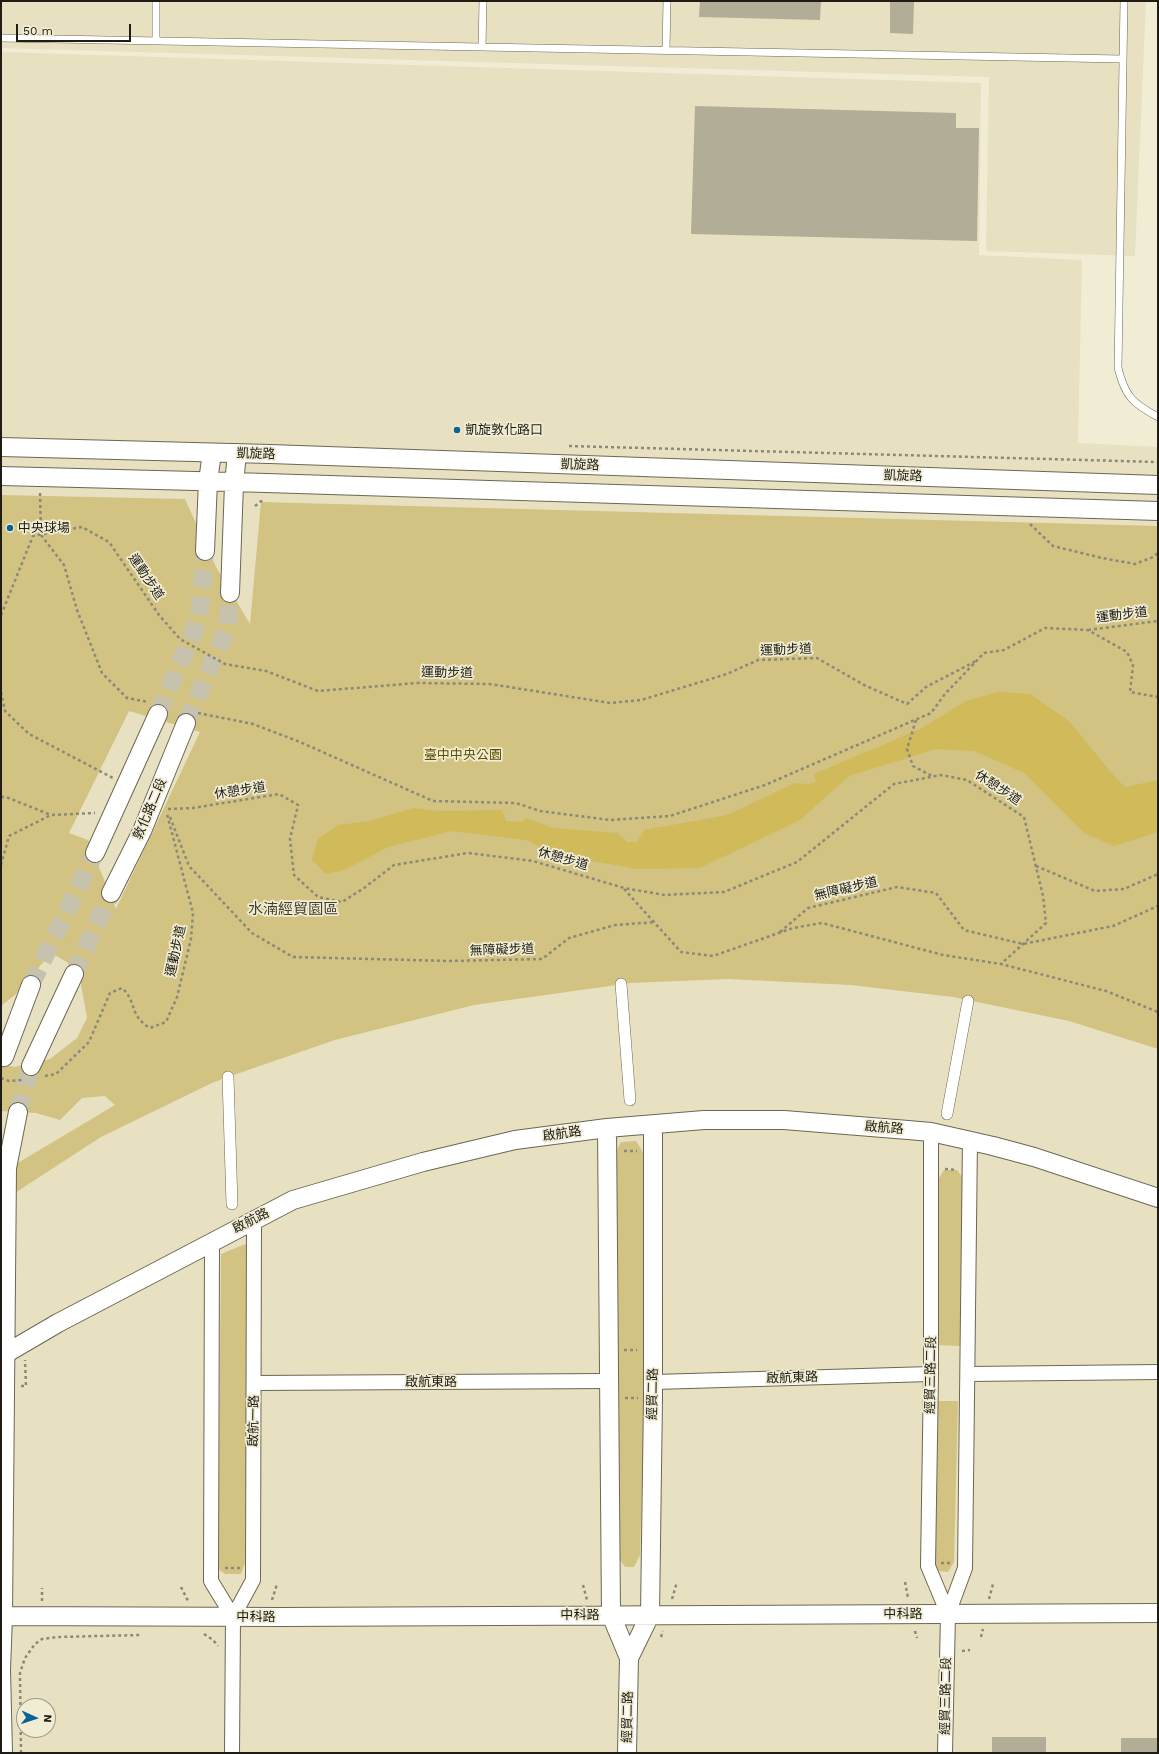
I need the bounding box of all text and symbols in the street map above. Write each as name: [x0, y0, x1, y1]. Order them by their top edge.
scale bar: [18, 16, 133, 42]
text: 50 m: [23, 24, 53, 38]
place label: 凱旋敦化路口: [465, 422, 543, 438]
marker: 凱旋敦化路口: [452, 425, 462, 435]
street label: 凱旋路: [236, 446, 276, 462]
street label: 凱旋路: [560, 457, 600, 473]
street label: 凱旋路: [883, 468, 923, 484]
place label: 中央球場: [18, 520, 70, 536]
marker: 中央球場: [5, 523, 15, 533]
street label: 運動步道: [125, 551, 167, 603]
street label: 運動步道: [1095, 604, 1149, 626]
street label: 運動步道: [760, 641, 812, 659]
street label: 運動步道: [421, 665, 473, 681]
park label: 臺中中央公園: [424, 747, 502, 763]
street label: 休憩步道: [972, 767, 1024, 809]
street label: 敦化路二段: [130, 776, 170, 842]
street label: 休憩步道: [213, 779, 267, 803]
street label: 休憩步道: [536, 844, 590, 874]
street label: 無障礙步道: [813, 874, 879, 904]
district label: 水湳經貿園區: [248, 901, 338, 919]
street label: 運動步道: [163, 924, 189, 978]
street label: 無障礙步道: [469, 941, 535, 959]
street label: 啟航路: [864, 1119, 904, 1137]
street label: 啟航路: [542, 1124, 582, 1144]
street label: 啟航路: [230, 1205, 272, 1237]
street label: 經貿三路二段: [923, 1336, 939, 1414]
street label: 經貿二路: [645, 1368, 661, 1420]
street label: 啟航東路: [766, 1369, 818, 1387]
street label: 啟航東路: [405, 1374, 457, 1390]
street label: 啟航一路: [246, 1395, 262, 1447]
street label: 中科路: [884, 1606, 922, 1622]
street label: 中科路: [561, 1607, 599, 1623]
street label: 中科路: [237, 1609, 275, 1625]
street label: 經貿三路二段: [938, 1657, 954, 1735]
street label: 經貿二路: [620, 1691, 636, 1743]
north arrow: [16, 1698, 56, 1738]
text: N: [41, 1714, 54, 1723]

